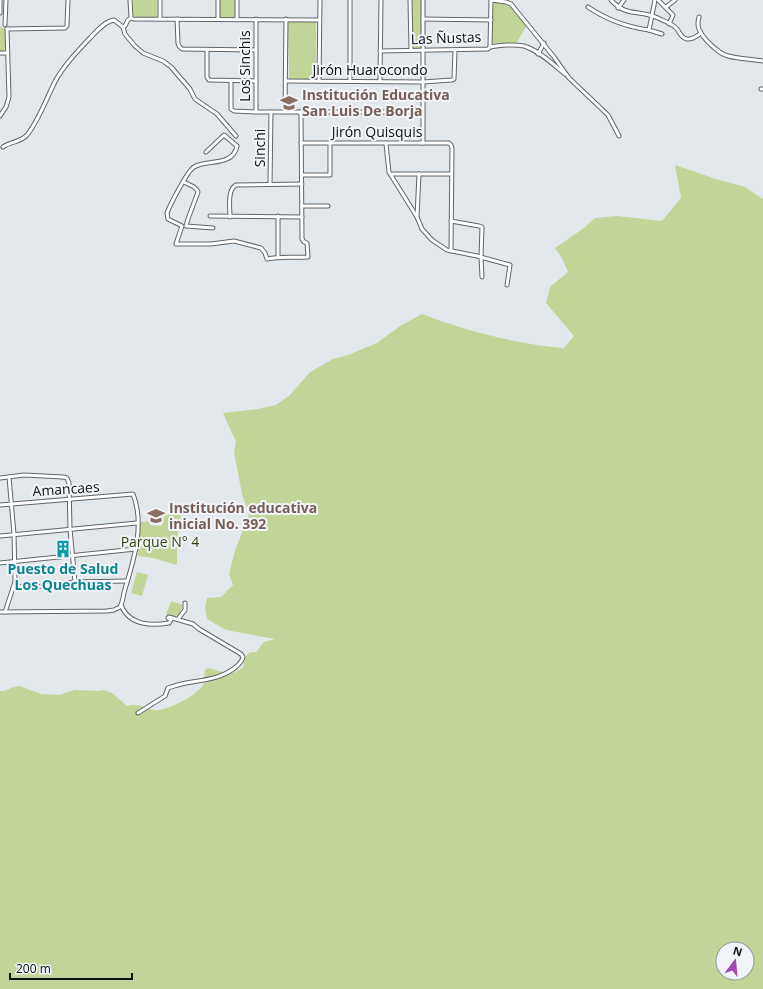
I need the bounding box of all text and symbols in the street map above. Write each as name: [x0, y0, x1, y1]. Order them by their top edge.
street label: Las Ñustas: [410, 27, 482, 48]
street label: Los Sinchis: [235, 30, 254, 102]
street label: Jirón Huarocondo: [310, 60, 428, 79]
place label: Institución Educativa San Luis De Borja: [302, 85, 450, 120]
school or university icon: Institución Educativa San Luis De Borja: [279, 93, 299, 113]
street label: Jirón Quisquis: [330, 122, 423, 141]
street label: Sinchi: [250, 129, 269, 167]
street label: Amancaes: [32, 477, 100, 500]
place label: Institución educativa inicial No. 392: [169, 498, 317, 533]
school or university icon: Institución educativa inicial No. 392: [146, 506, 166, 526]
park label: Parque N° 4: [121, 532, 199, 551]
building icon: Puesto de Salud Los Quechuas: [53, 539, 73, 559]
place label: Puesto de Salud Los Quechuas: [8, 559, 118, 594]
north arrow: [715, 941, 755, 981]
text: N: [732, 942, 744, 959]
scale bar: [10, 955, 132, 981]
text: 200 m: [16, 960, 51, 977]

